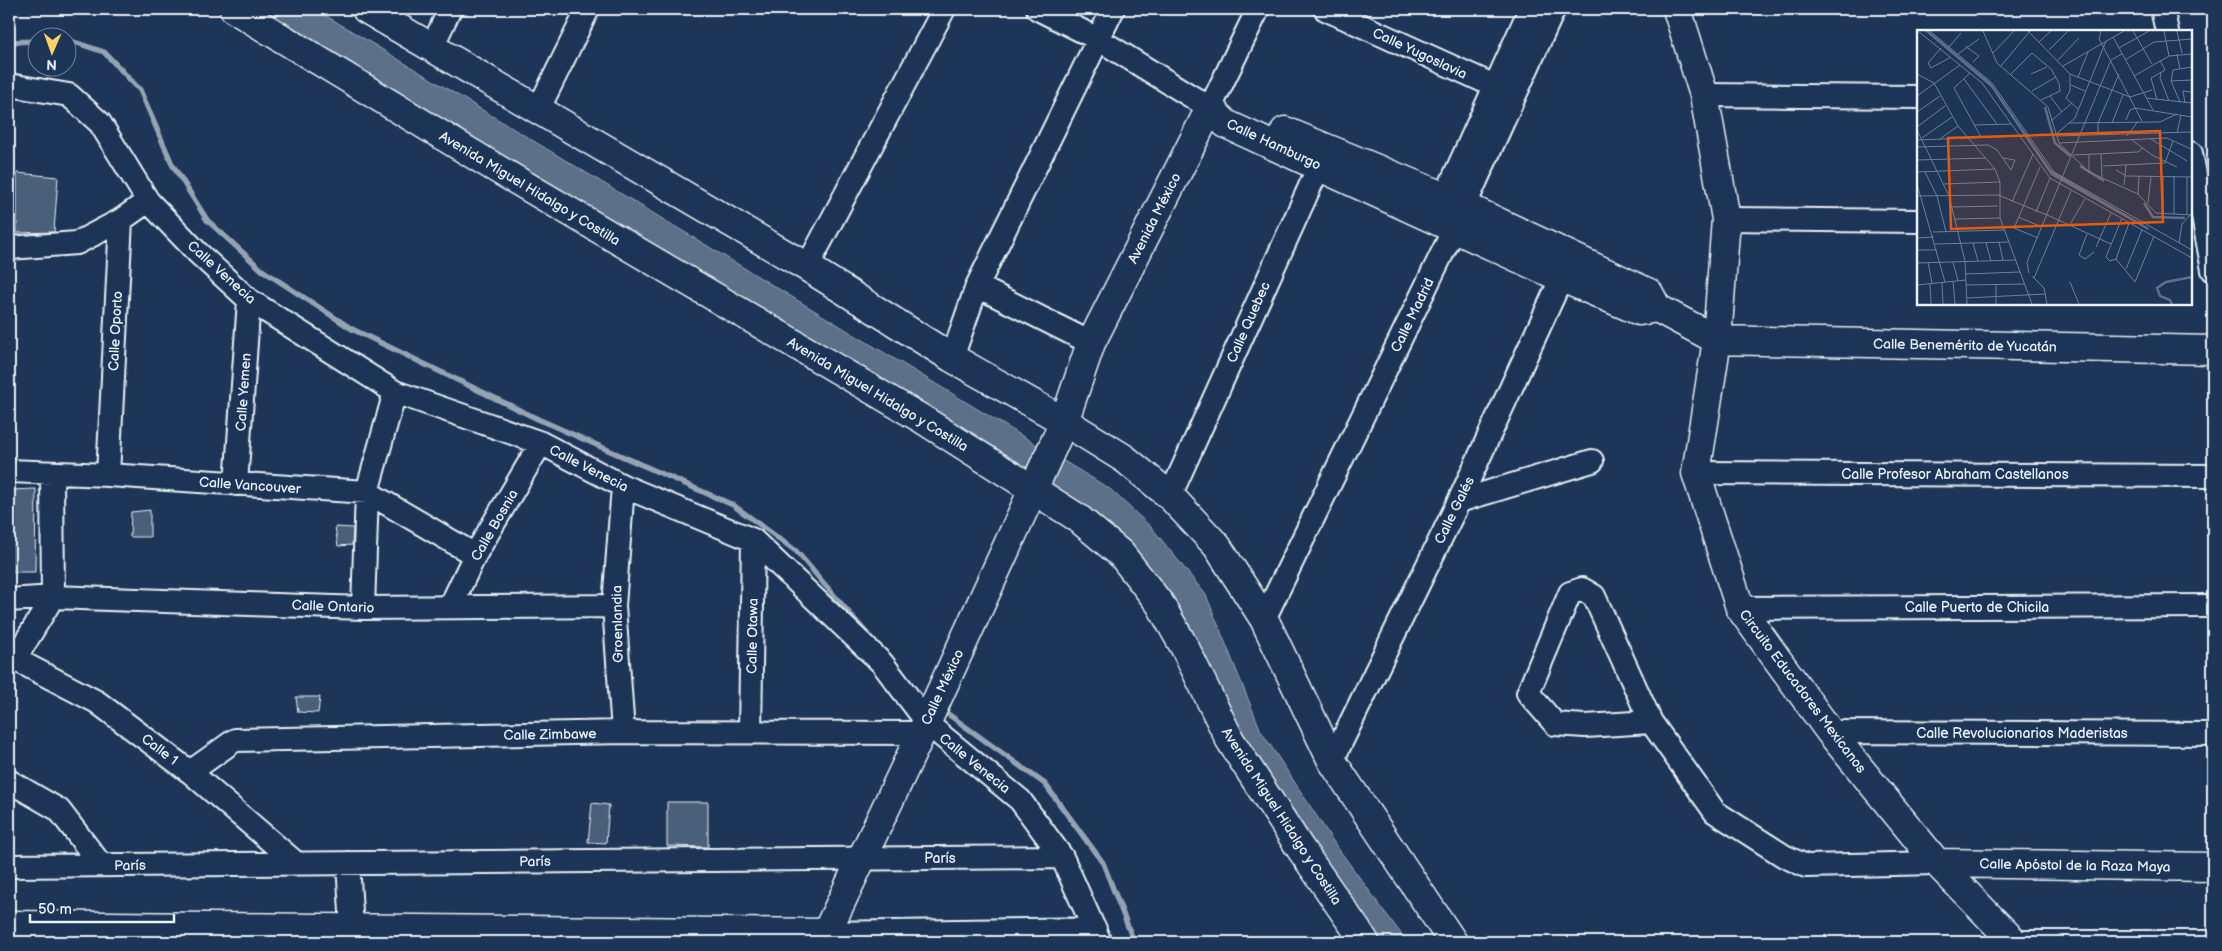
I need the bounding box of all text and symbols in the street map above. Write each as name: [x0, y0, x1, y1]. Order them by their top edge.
street label: Calle Yugoslavia: [1370, 24, 1470, 83]
north arrow: [28, 28, 78, 78]
inset map: [1917, 30, 2192, 305]
text: N: [46, 56, 57, 73]
street label: Calle Hamburgo: [1224, 115, 1324, 174]
street label: Avenida Miguel Hidalgo y Costilla: [436, 128, 623, 249]
street label: Avenida México: [1124, 170, 1185, 266]
street label: Calle Venecia: [184, 237, 260, 308]
street label: Calle Madrid: [1387, 275, 1438, 355]
street label: Calle Quebec: [1223, 279, 1274, 365]
street label: Calle Oporto: [105, 291, 126, 371]
street label: Avenida Miguel Hidalgo y Costilla: [784, 334, 971, 455]
street label: Calle Benemérito de Yucatán: [1873, 335, 2057, 356]
street label: Calle Yemen: [232, 352, 255, 432]
street label: Calle Venecia: [546, 441, 631, 496]
street label: Calle Profesor Abraham Castellanos: [1841, 466, 2069, 483]
street label: Calle Vancouver: [198, 473, 302, 498]
street label: Calle Galés: [1431, 474, 1478, 547]
street label: Calle Bosnia: [467, 486, 522, 564]
street label: Groenlandia: [608, 585, 627, 663]
street label: Calle Ontario: [291, 597, 375, 616]
street label: Calle Otawa: [743, 598, 762, 674]
street label: Calle Puerto de Chicila: [1905, 599, 2049, 616]
street label: Circuito Educadores Mexicanos: [1735, 606, 1870, 777]
street label: Calle México: [917, 647, 967, 728]
street label: Avenida Miguel Hidalgo y Costilla: [1218, 724, 1345, 908]
street label: Calle Zimbawe: [503, 725, 597, 744]
street label: Calle Revolucionarios Maderistas: [1916, 725, 2128, 742]
street label: Calle 1: [138, 730, 181, 769]
street label: Calle Venecia: [936, 730, 1014, 797]
street label: París: [924, 850, 956, 867]
street label: París: [519, 853, 551, 870]
street label: Calle Apóstol de la Raza Maya: [1979, 855, 2171, 876]
street label: París: [114, 857, 146, 874]
scale bar: [30, 891, 174, 923]
text: 50 m: [38, 900, 72, 919]

